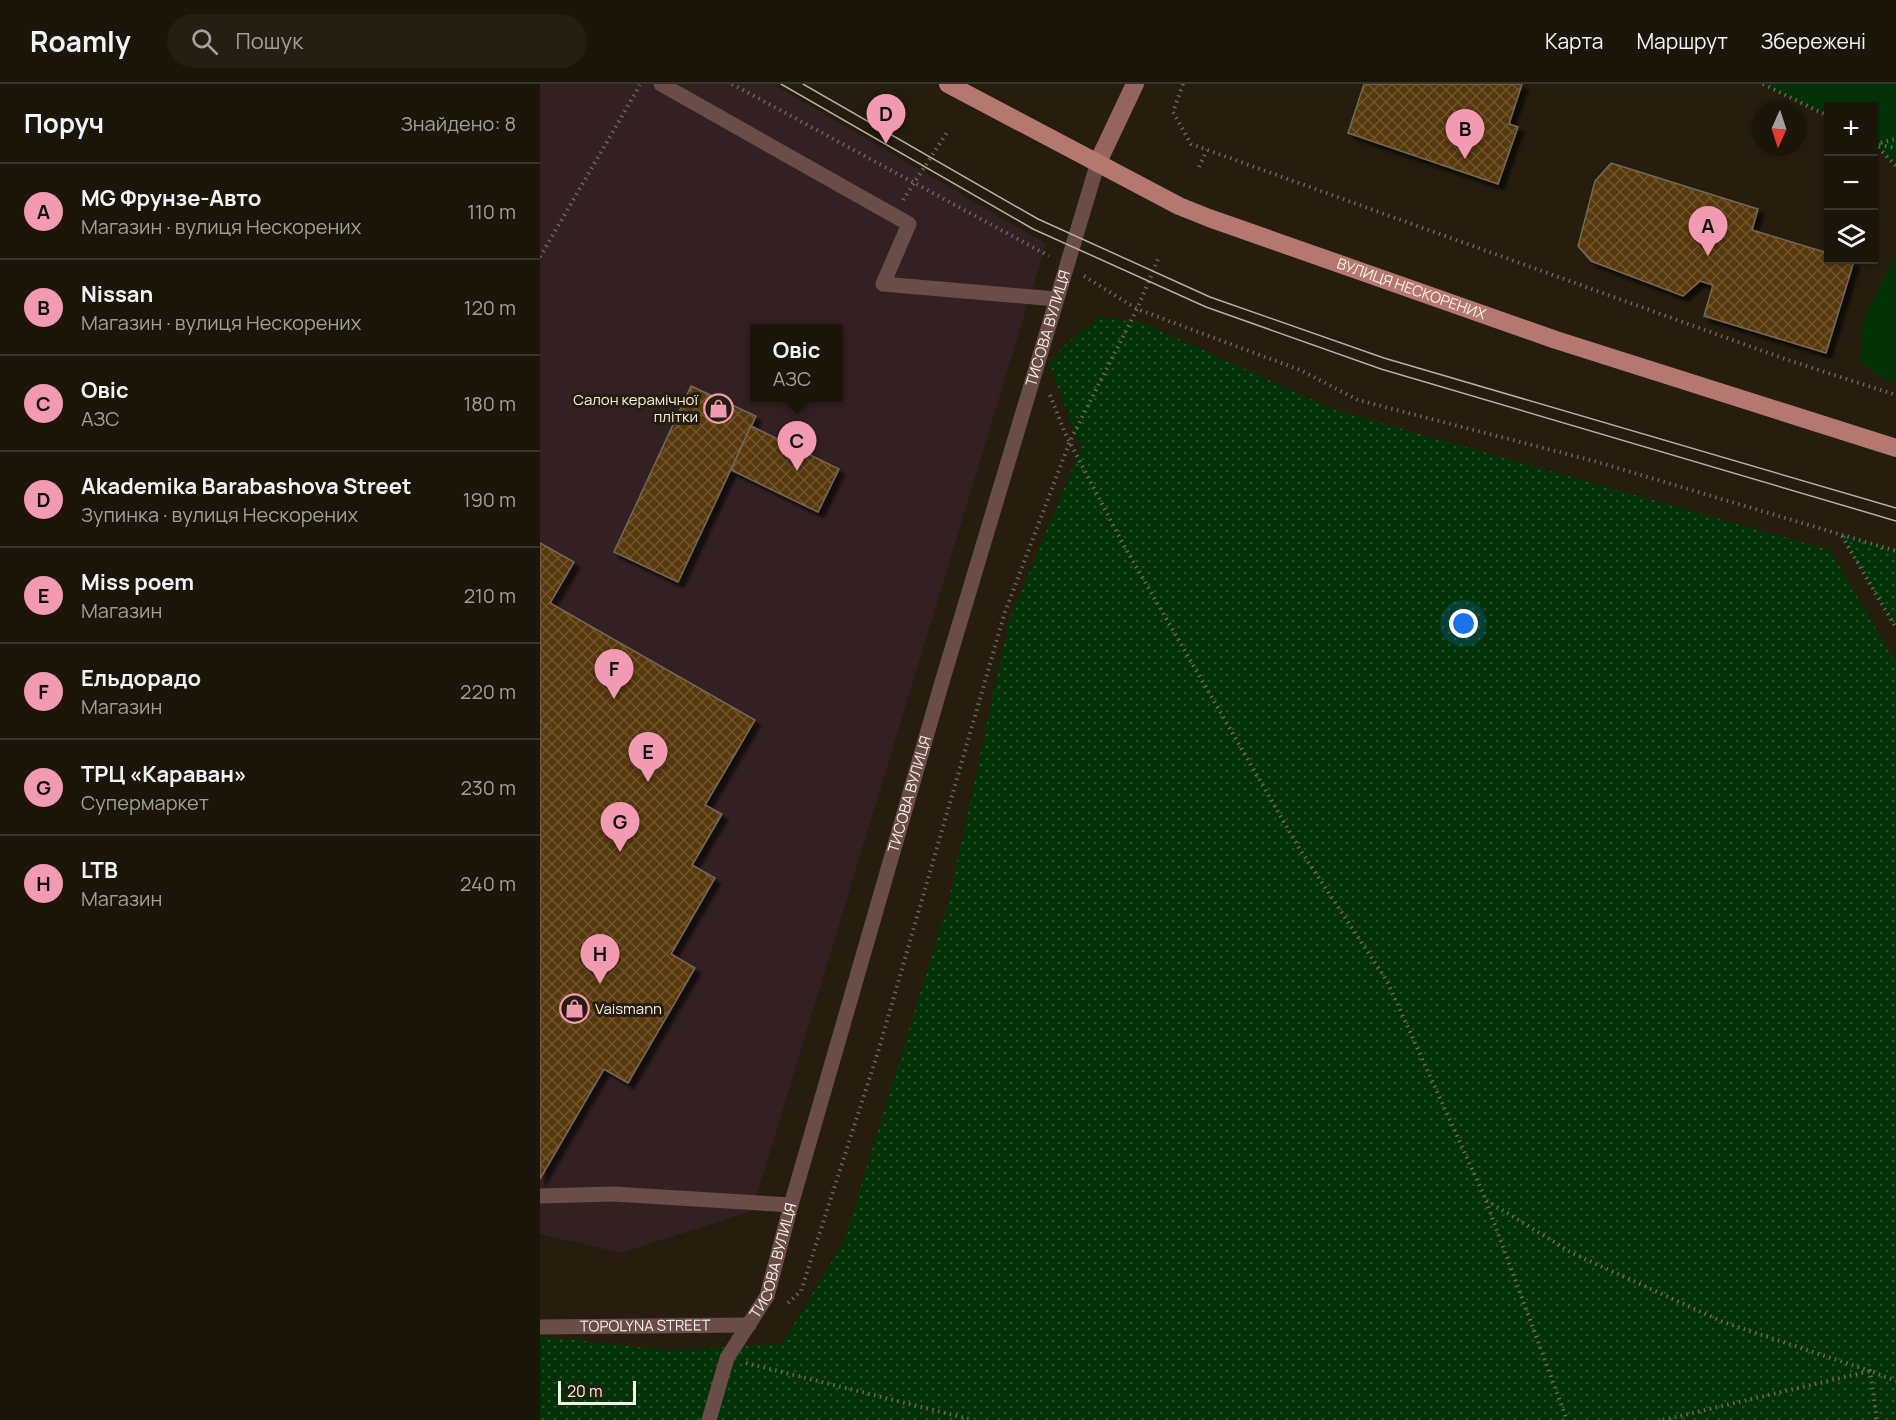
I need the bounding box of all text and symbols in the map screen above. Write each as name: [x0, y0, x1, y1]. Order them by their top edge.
search box: [167, 14, 587, 68]
text: Roamly: [30, 22, 131, 60]
icon: search: [188, 25, 221, 58]
text: Пошук: [236, 26, 303, 56]
text: Карта: [1545, 27, 1603, 55]
text: Маршрут: [1636, 27, 1728, 55]
text: Збережені: [1761, 27, 1866, 55]
pin: D: [866, 94, 906, 144]
north arrow: [1752, 102, 1806, 156]
map controls: [1824, 102, 1878, 264]
button: +: [1824, 102, 1878, 156]
text: Поруч: [24, 105, 104, 141]
text: Знайдено: 8: [401, 110, 516, 137]
pin: B: [1446, 110, 1484, 159]
button: −: [1824, 156, 1878, 210]
text: MG Фрунзе-Авто: [81, 183, 261, 213]
text: A: [37, 198, 50, 225]
text: 110 m: [467, 198, 516, 225]
pin: A: [1688, 206, 1728, 256]
button: layers: [1824, 210, 1878, 264]
text: Магазин · вулиця Нескорених: [81, 213, 361, 240]
street label: ВУЛИЦЯ НЕСКОРЕНИХ: [1334, 253, 1489, 325]
street label: ТИСОВА ВУЛИЦЯ: [1020, 267, 1075, 389]
text: Nissan: [81, 279, 153, 309]
text: B: [37, 294, 50, 321]
text: 120 m: [464, 294, 516, 321]
text: Магазин · вулиця Нескорених: [81, 309, 361, 336]
popup: [750, 324, 843, 402]
text: Овіс: [773, 335, 820, 365]
text: АЗС: [773, 365, 811, 392]
text: Овіс: [81, 375, 129, 405]
place label: Салон керамічної плітки: [573, 389, 698, 427]
text: C: [36, 390, 51, 417]
text: 180 m: [463, 390, 516, 417]
shop icon: Салон керамічної плітки: [703, 393, 735, 425]
text: АЗС: [81, 405, 120, 432]
pin: C: [778, 422, 816, 471]
text: Akademika Barabashova Street: [81, 471, 412, 501]
text: D: [36, 486, 51, 513]
text: 190 m: [463, 486, 516, 513]
text: Зупинка · вулиця Нескорених: [81, 501, 358, 528]
text: Miss poem: [81, 567, 194, 597]
text: E: [38, 582, 49, 609]
text: 210 m: [464, 582, 516, 609]
text: Магазин: [81, 597, 162, 624]
your location: [1449, 609, 1478, 638]
pin: F: [594, 650, 634, 699]
text: Ельдорадо: [81, 663, 201, 693]
text: F: [38, 678, 49, 705]
text: 220 m: [460, 678, 516, 705]
text: Магазин: [81, 693, 162, 720]
pin: E: [628, 732, 668, 782]
street label: ТИСОВА ВУЛИЦЯ: [882, 733, 936, 855]
text: ТРЦ «Караван»: [81, 759, 247, 789]
text: G: [36, 774, 51, 801]
text: 230 m: [460, 774, 516, 801]
text: Супермаркет: [81, 789, 209, 816]
pin: G: [600, 802, 640, 852]
text: LTB: [81, 855, 118, 885]
text: H: [36, 870, 51, 897]
text: 240 m: [460, 870, 516, 897]
text: Магазин: [81, 885, 162, 912]
pin: H: [580, 934, 620, 984]
shop icon: Vaismann: [558, 993, 590, 1025]
place label: Vaismann: [595, 998, 662, 1019]
street label: ТИСОВА ВУЛИЦЯ: [744, 1200, 801, 1322]
street label: TOPOLYNA STREET: [579, 1314, 711, 1337]
scale bar: [558, 1378, 636, 1406]
text: 20 m: [567, 1380, 603, 1402]

